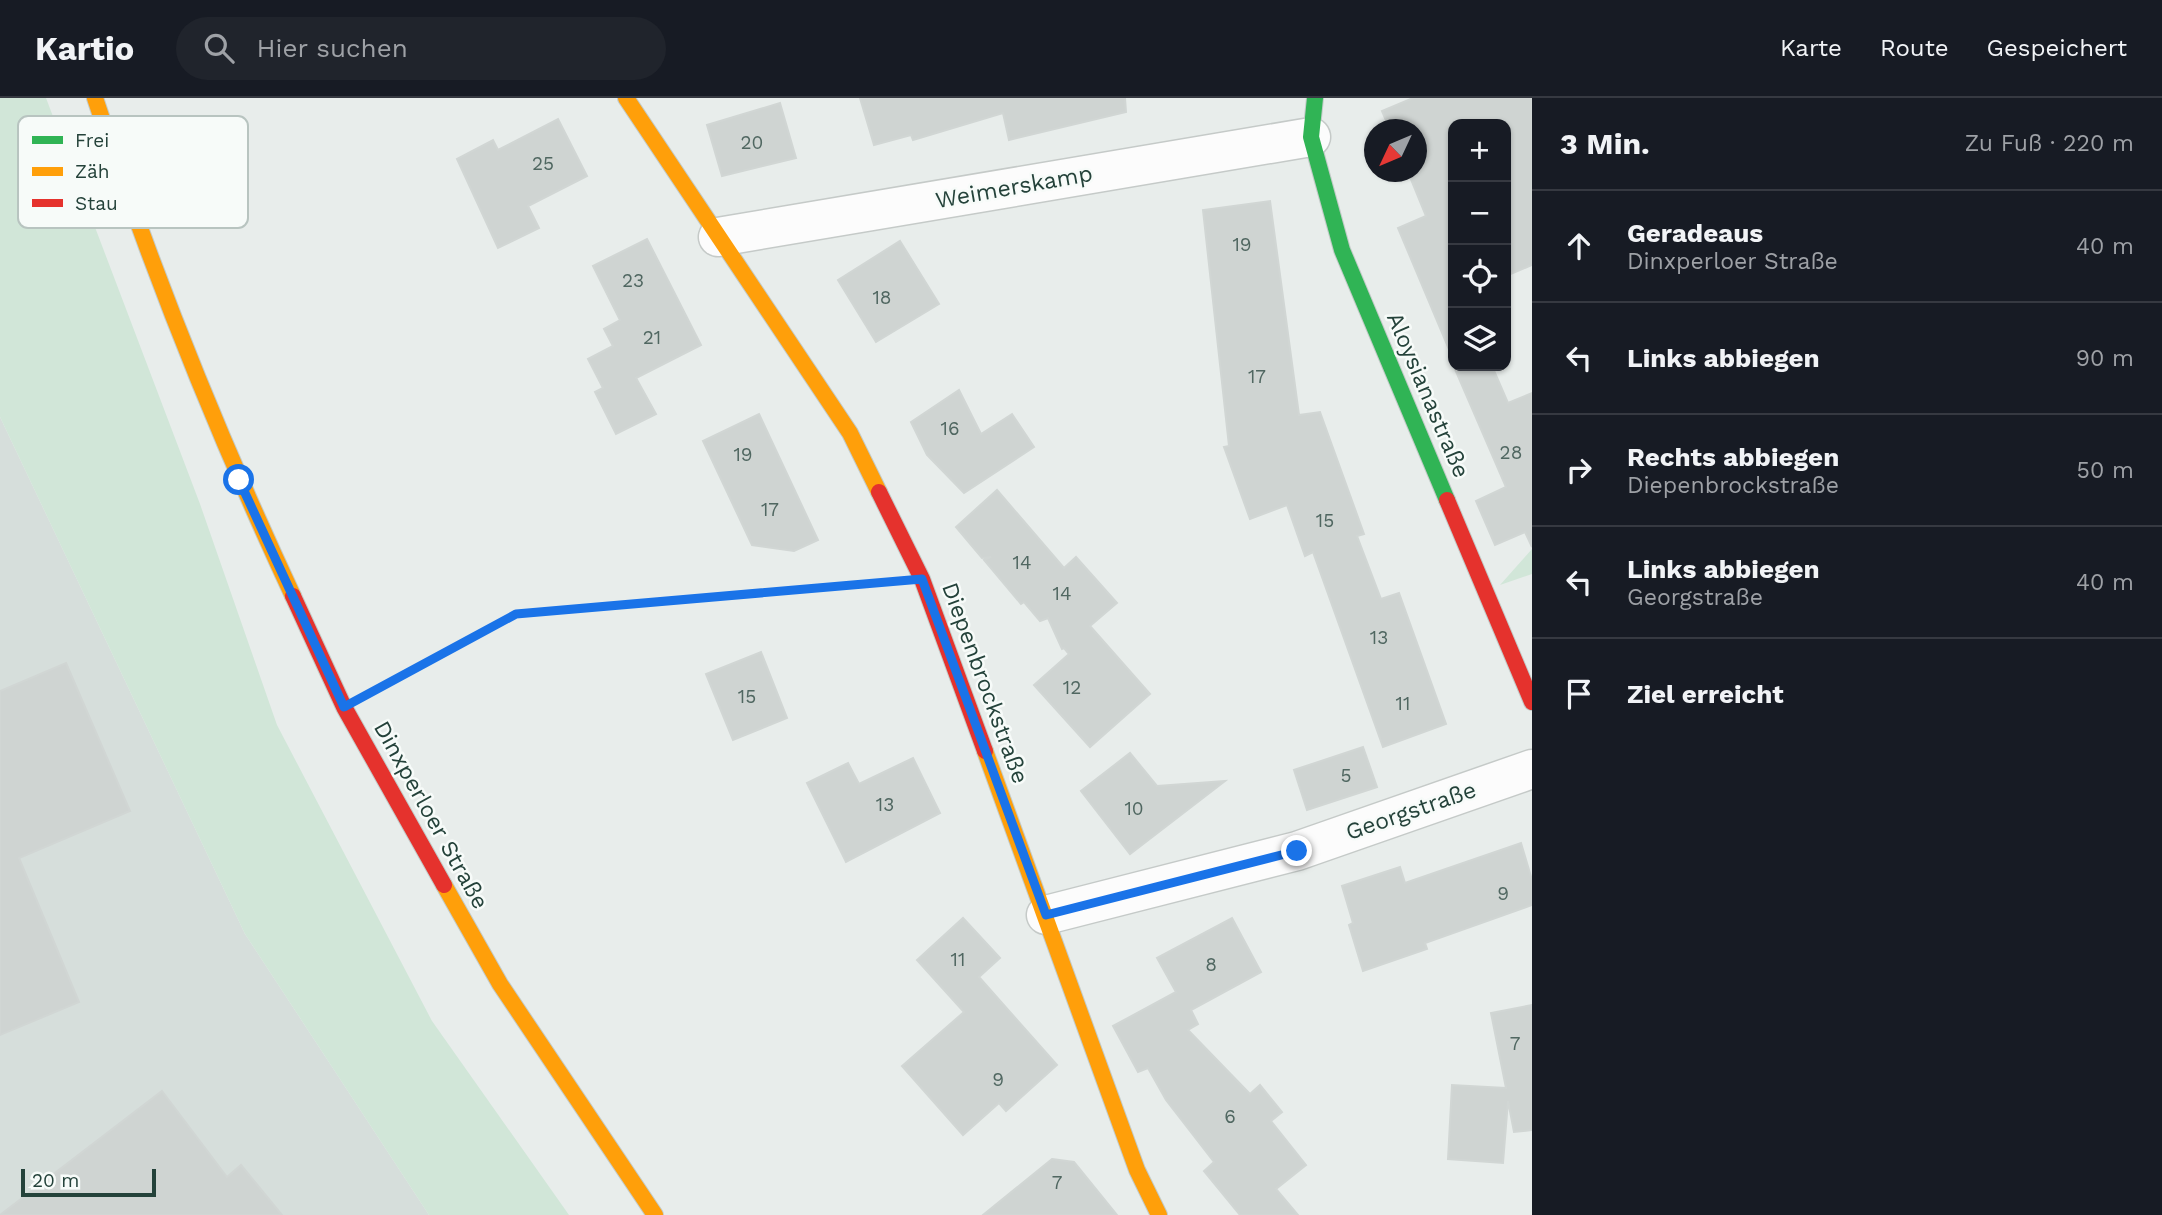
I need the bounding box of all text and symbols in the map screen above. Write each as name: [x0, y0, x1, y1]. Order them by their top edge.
search box: [176, 17, 666, 80]
text: Kartio: [35, 29, 134, 68]
icon: search: [200, 29, 238, 67]
text: Hier suchen: [256, 33, 408, 63]
text: Karte: [1780, 34, 1842, 62]
text: Route: [1880, 34, 1949, 62]
text: Gespeichert: [1987, 34, 2127, 62]
legend: [18, 116, 248, 228]
north arrow: [1364, 119, 1427, 182]
map controls: [1448, 119, 1511, 371]
button: +: [1448, 119, 1511, 182]
text: 3 Min.: [1560, 126, 1650, 161]
text: Frei: [75, 129, 109, 152]
text: Zu Fuß · 220 m: [1965, 130, 2134, 157]
house number: 20: [741, 131, 763, 154]
house number: 25: [532, 152, 554, 175]
text: Zäh: [75, 160, 110, 183]
street label: Weimerskamp: [933, 160, 1095, 214]
button: −: [1448, 182, 1511, 245]
text: Stau: [75, 192, 118, 215]
text: Geradeaus: [1627, 218, 1763, 248]
icon: ahead: [1560, 227, 1598, 265]
house number: 19: [1232, 233, 1252, 256]
text: 40 m: [2076, 233, 2134, 260]
button: locate: [1448, 245, 1511, 308]
text: Dinxperloer Straße: [1627, 248, 1838, 275]
house number: 23: [622, 269, 644, 292]
house number: 18: [872, 286, 892, 309]
street label: Aloysianastraße: [1381, 308, 1475, 482]
button: layers: [1448, 308, 1511, 371]
house number: 21: [643, 326, 661, 349]
icon: left: [1560, 339, 1598, 377]
text: Links abbiegen: [1627, 343, 1820, 373]
text: 90 m: [2076, 345, 2134, 372]
house number: 17: [1248, 365, 1266, 388]
house number: 16: [941, 417, 959, 440]
house number: 28: [1500, 441, 1522, 464]
text: Rechts abbiegen: [1627, 442, 1839, 472]
house number: 19: [733, 443, 753, 466]
icon: right: [1560, 451, 1598, 489]
text: 50 m: [2077, 457, 2134, 484]
route start: [223, 464, 254, 495]
text: Diepenbrockstraße: [1627, 472, 1839, 499]
house number: 17: [761, 498, 779, 521]
house number: 15: [1316, 509, 1334, 532]
house number: 14: [1012, 551, 1032, 574]
text: Links abbiegen: [1627, 554, 1820, 584]
icon: left: [1560, 563, 1598, 601]
text: 40 m: [2076, 569, 2134, 596]
street label: Diepenbrockstraße: [936, 579, 1034, 787]
house number: 14: [1052, 582, 1072, 605]
text: Georgstraße: [1627, 584, 1763, 611]
house number: 13: [1370, 626, 1388, 649]
icon: arrive: [1560, 675, 1598, 713]
house number: 12: [1063, 676, 1081, 699]
text: Ziel erreicht: [1627, 679, 1784, 709]
house number: 15: [738, 685, 756, 708]
house number: 11: [1396, 692, 1410, 715]
street label: Dinxperloer Straße: [368, 716, 494, 914]
house number: 5: [1340, 764, 1352, 787]
street label: Georgstraße: [1342, 776, 1480, 846]
house number: 13: [876, 793, 894, 816]
house number: 10: [1124, 797, 1144, 820]
route end: [1281, 835, 1312, 866]
house number: 9: [1497, 882, 1509, 905]
house number: 11: [951, 948, 965, 971]
house number: 8: [1205, 953, 1217, 976]
house number: 7: [1510, 1032, 1520, 1055]
house number: 9: [992, 1068, 1004, 1091]
house number: 6: [1224, 1105, 1236, 1128]
scale bar: [21, 1166, 156, 1198]
text: 20 m: [32, 1169, 79, 1192]
house number: 7: [1052, 1171, 1062, 1194]

